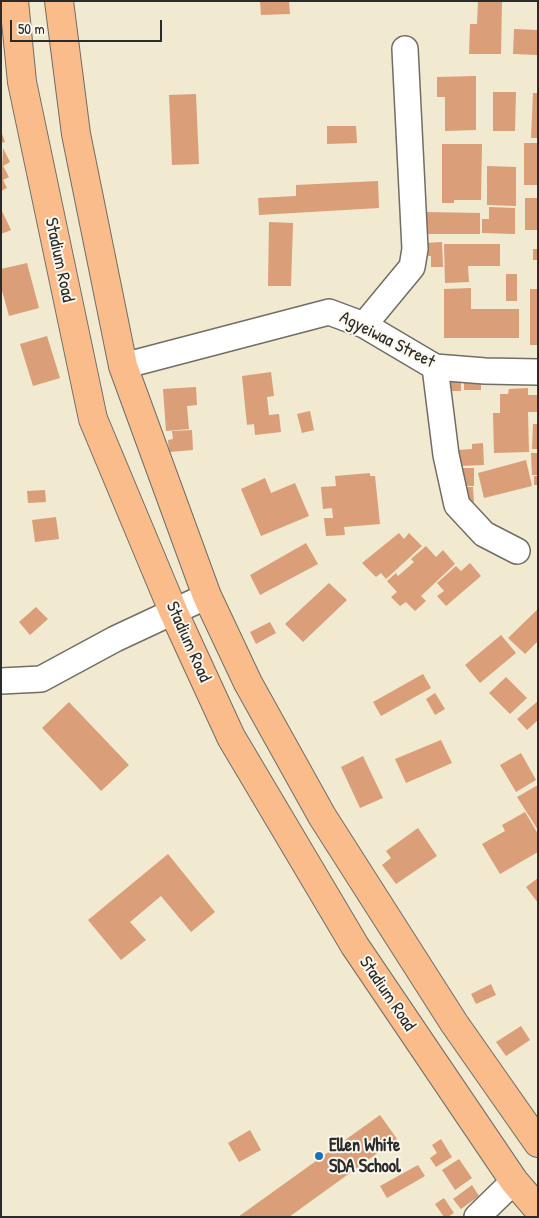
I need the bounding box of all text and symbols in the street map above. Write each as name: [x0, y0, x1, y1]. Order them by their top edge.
scale bar: [12, 10, 165, 42]
text: 50 m: [18, 18, 45, 39]
street label: Stadium Road: [40, 216, 78, 304]
street label: Agyeiwaa Street: [336, 307, 438, 373]
street label: Stadium Road: [161, 598, 215, 686]
street label: Stadium Road: [354, 952, 420, 1036]
place label: Ellen White SDA School: [329, 1135, 401, 1178]
marker: Ellen White SDA School: [313, 1150, 325, 1162]

